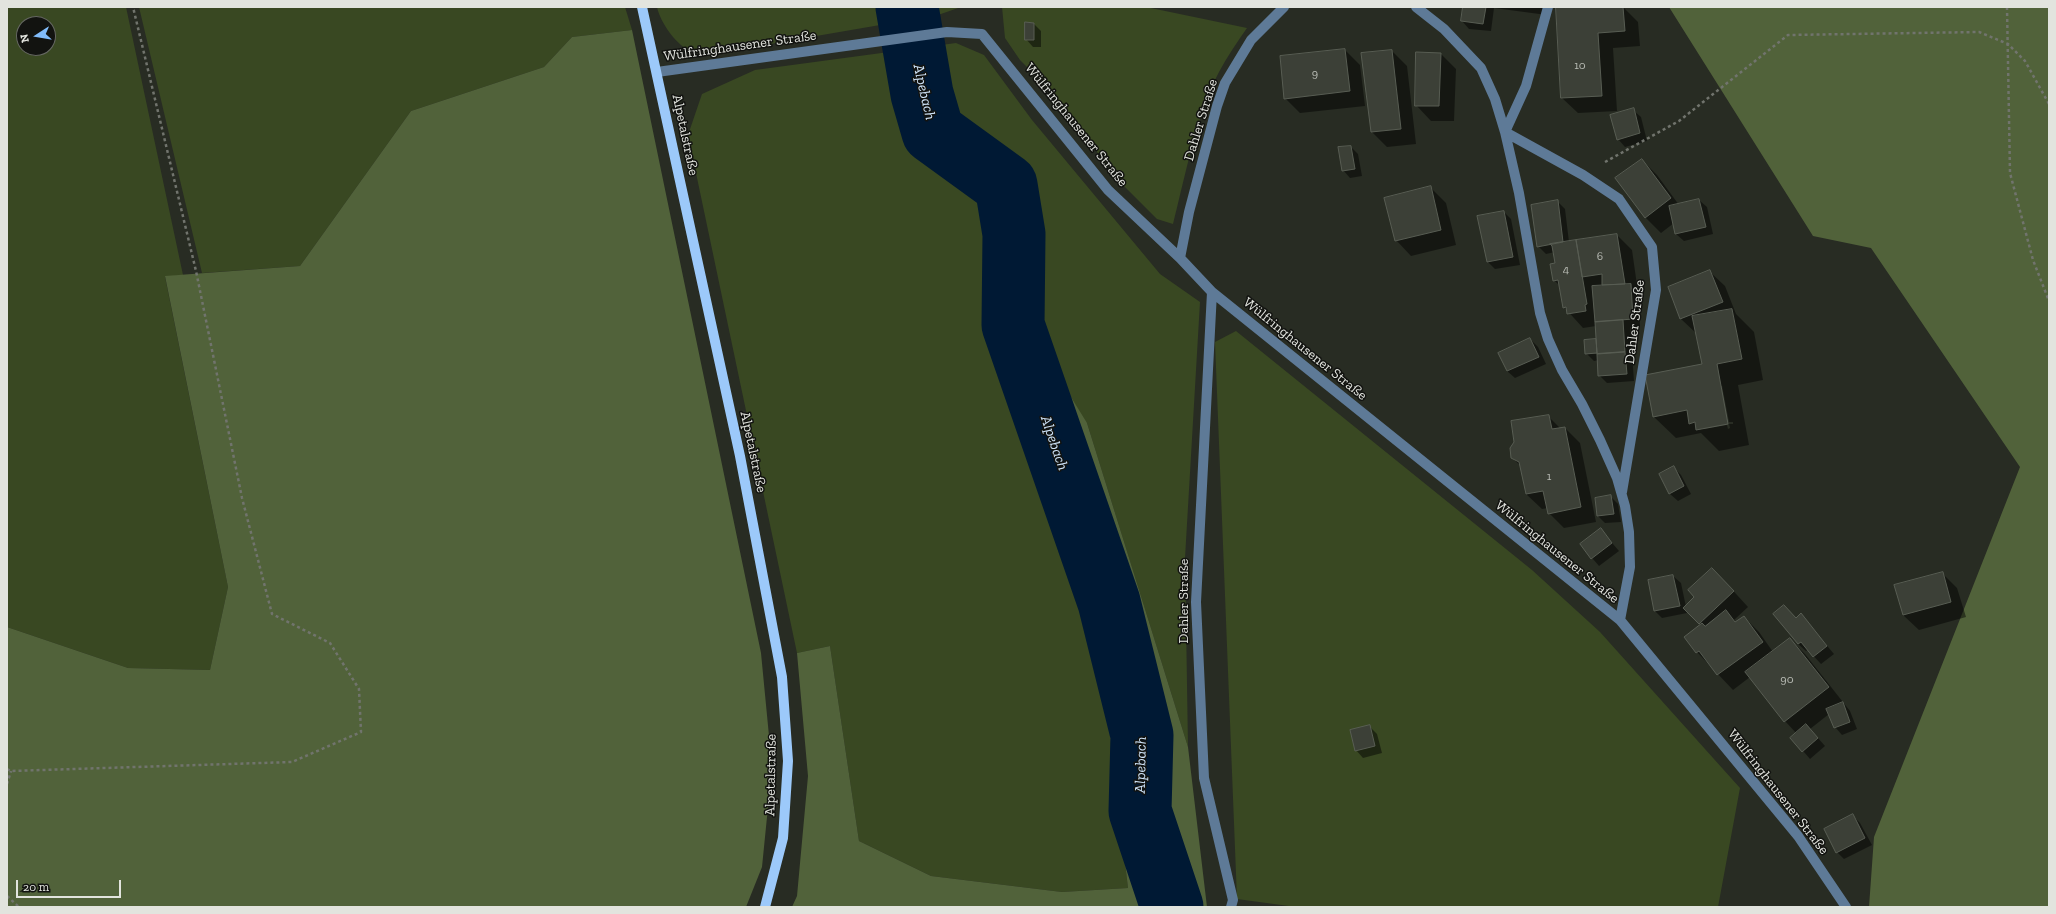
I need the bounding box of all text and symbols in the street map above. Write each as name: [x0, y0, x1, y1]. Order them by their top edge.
north arrow: [16, 16, 56, 56]
street label: Wülfringhausener Straße: [663, 27, 817, 65]
text: N: [18, 33, 32, 44]
house number: 10: [1574, 59, 1586, 73]
street label: Wülfringhausener Straße: [1021, 60, 1131, 190]
water label: Alpebach: [909, 62, 939, 122]
house number: 9: [1312, 67, 1318, 81]
street label: Dahler Straße: [1181, 77, 1221, 163]
street label: Alpetalstraße: [668, 93, 702, 177]
house number: 6: [1597, 250, 1603, 264]
house number: 4: [1563, 263, 1569, 277]
street label: Dahler Straße: [1621, 279, 1649, 365]
street label: Wülfringhausener Straße: [1240, 294, 1370, 404]
street label: Alpetalstraße: [736, 410, 770, 494]
water label: Alpebach: [1036, 413, 1072, 473]
house number: 1: [1547, 470, 1551, 484]
street label: Wülfringhausener Straße: [1492, 497, 1622, 607]
street label: Dahler Straße: [1176, 559, 1192, 643]
house number: 90: [1780, 673, 1794, 687]
street label: Wülfringhausener Straße: [1724, 726, 1832, 858]
street label: Alpetalstraße: [762, 734, 780, 816]
water label: Alpebach: [1132, 736, 1150, 794]
scale bar: [18, 872, 123, 898]
text: 20 m: [23, 880, 49, 894]

